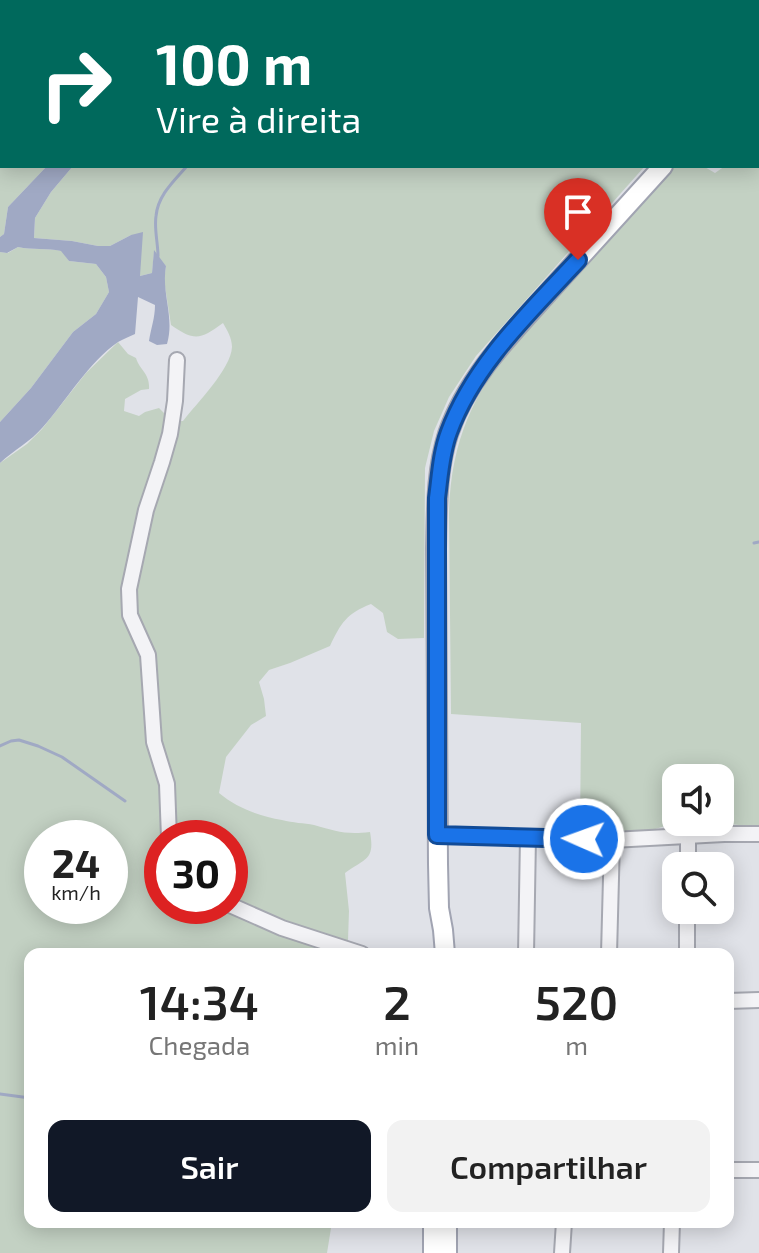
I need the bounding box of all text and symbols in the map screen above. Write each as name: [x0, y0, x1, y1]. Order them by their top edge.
text: 100 m: [156, 29, 312, 96]
icon: right: [24, 32, 128, 136]
text: Vire à direita: [156, 97, 361, 140]
pin: [544, 178, 612, 260]
icon: arrive: [556, 190, 600, 234]
map controls: [662, 764, 734, 924]
button: sound: [662, 764, 734, 836]
position arrow: [542, 797, 626, 881]
speed limit sign: 30: [144, 820, 248, 924]
text: 24: [52, 838, 100, 886]
button: search: [662, 852, 734, 924]
text: km/h: [51, 880, 101, 904]
text: 14:34: [140, 972, 259, 1030]
text: 2: [383, 972, 411, 1030]
text: 520: [535, 972, 618, 1030]
text: Chegada: [149, 1029, 250, 1060]
text: min: [375, 1029, 419, 1060]
text: m: [565, 1029, 588, 1060]
button: Sair: [48, 1120, 371, 1212]
button: Compartilhar: [387, 1120, 710, 1212]

